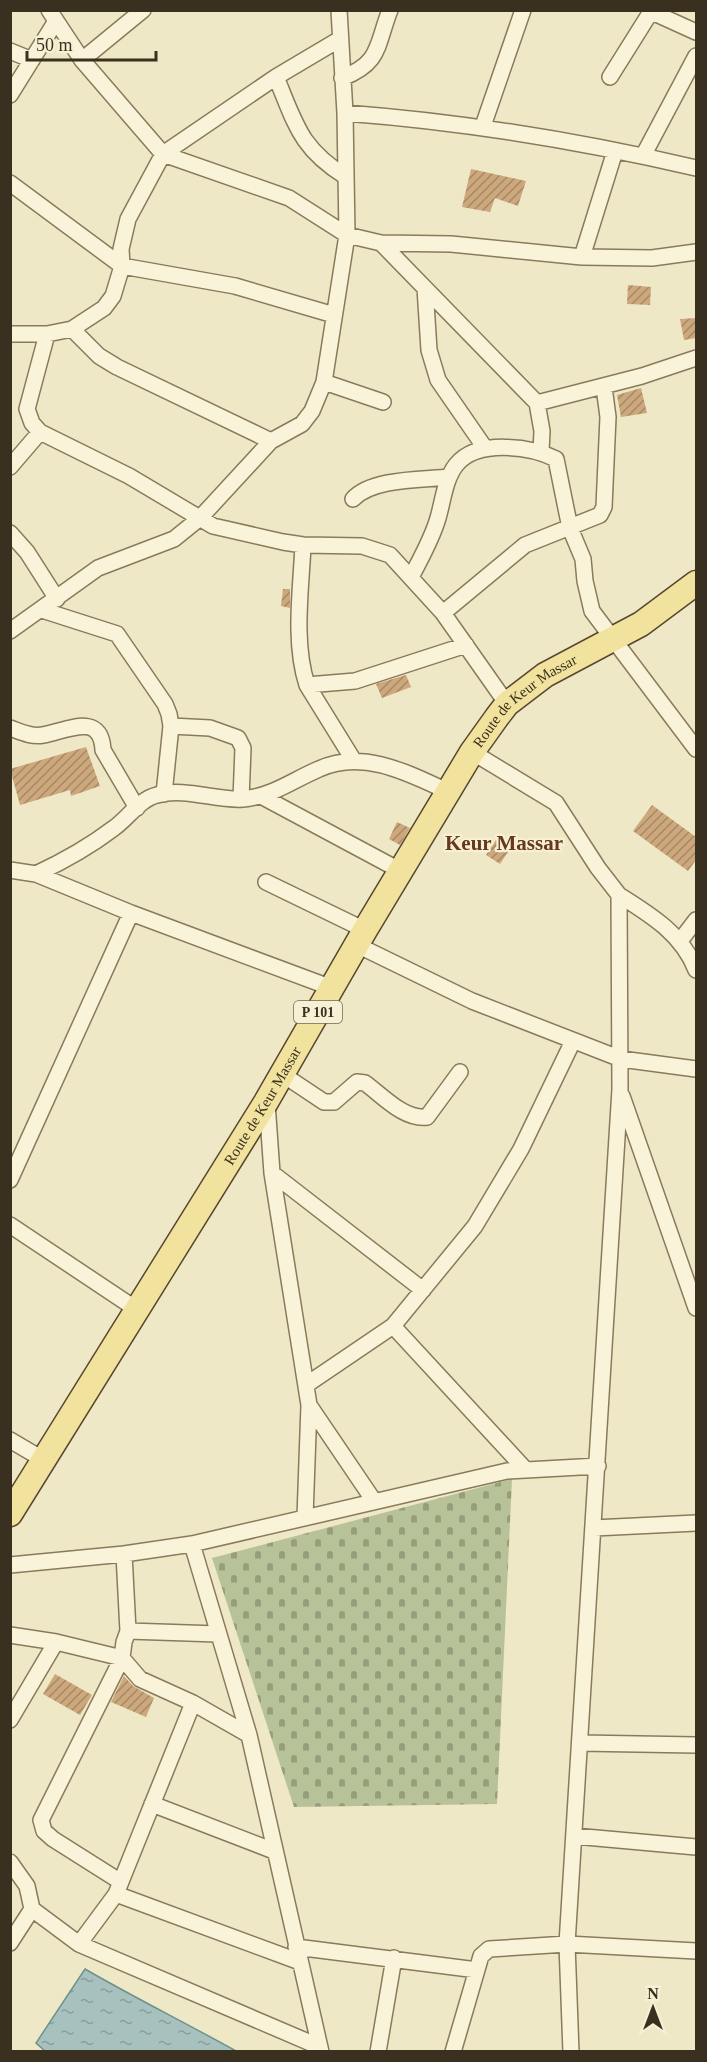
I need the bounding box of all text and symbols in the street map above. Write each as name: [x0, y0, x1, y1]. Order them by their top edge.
scale bar: [27, 24, 156, 62]
text: 50 m: [36, 35, 73, 55]
street label: Route de Keur Massar: [470, 652, 580, 751]
district label: Keur Massar: [445, 831, 563, 855]
road number: P 101: [294, 1001, 342, 1023]
street label: Route de Keur Massar: [221, 1044, 304, 1168]
north arrow: [623, 1978, 683, 2038]
text: N: [647, 1985, 659, 2002]

